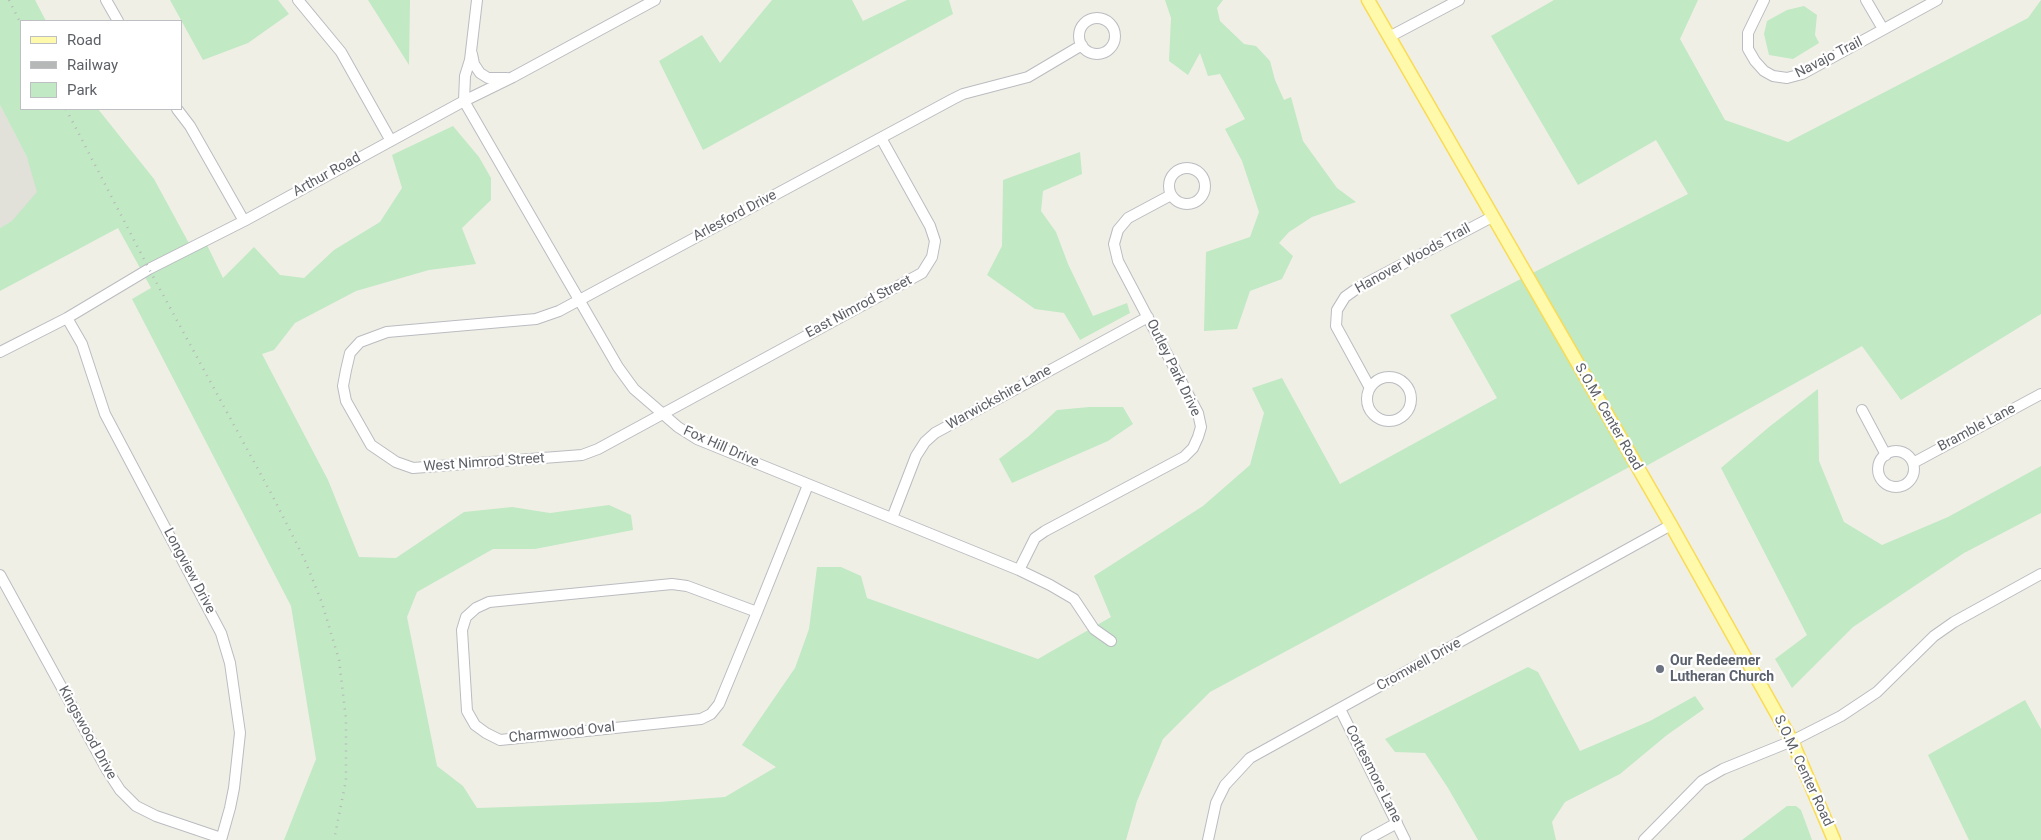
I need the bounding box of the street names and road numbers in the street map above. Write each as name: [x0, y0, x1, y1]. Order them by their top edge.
street label: Navajo Trail: [1793, 34, 1865, 82]
street label: Arthur Road: [290, 150, 364, 200]
street label: Arlesford Drive: [690, 187, 780, 245]
street label: Hanover Woods Trail: [1352, 220, 1474, 298]
street label: East Nimrod Street: [803, 272, 915, 342]
street label: Outley Park Drive: [1142, 317, 1204, 419]
street label: S.O.M. Center Road: [1571, 361, 1645, 473]
street label: Warwickshire Lane: [944, 362, 1054, 434]
street label: Bramble Lane: [1935, 400, 2019, 456]
street label: Fox Hill Drive: [681, 423, 761, 471]
street label: West Nimrod Street: [423, 450, 545, 476]
street label: Longview Drive: [159, 525, 219, 617]
street label: Cromwell Drive: [1374, 635, 1464, 695]
street label: Kingswood Drive: [54, 683, 120, 783]
street label: S.O.M. Center Road: [1770, 713, 1836, 829]
street label: Charmwood Oval: [508, 719, 616, 747]
street label: Cottesmore Lane: [1341, 723, 1405, 825]

